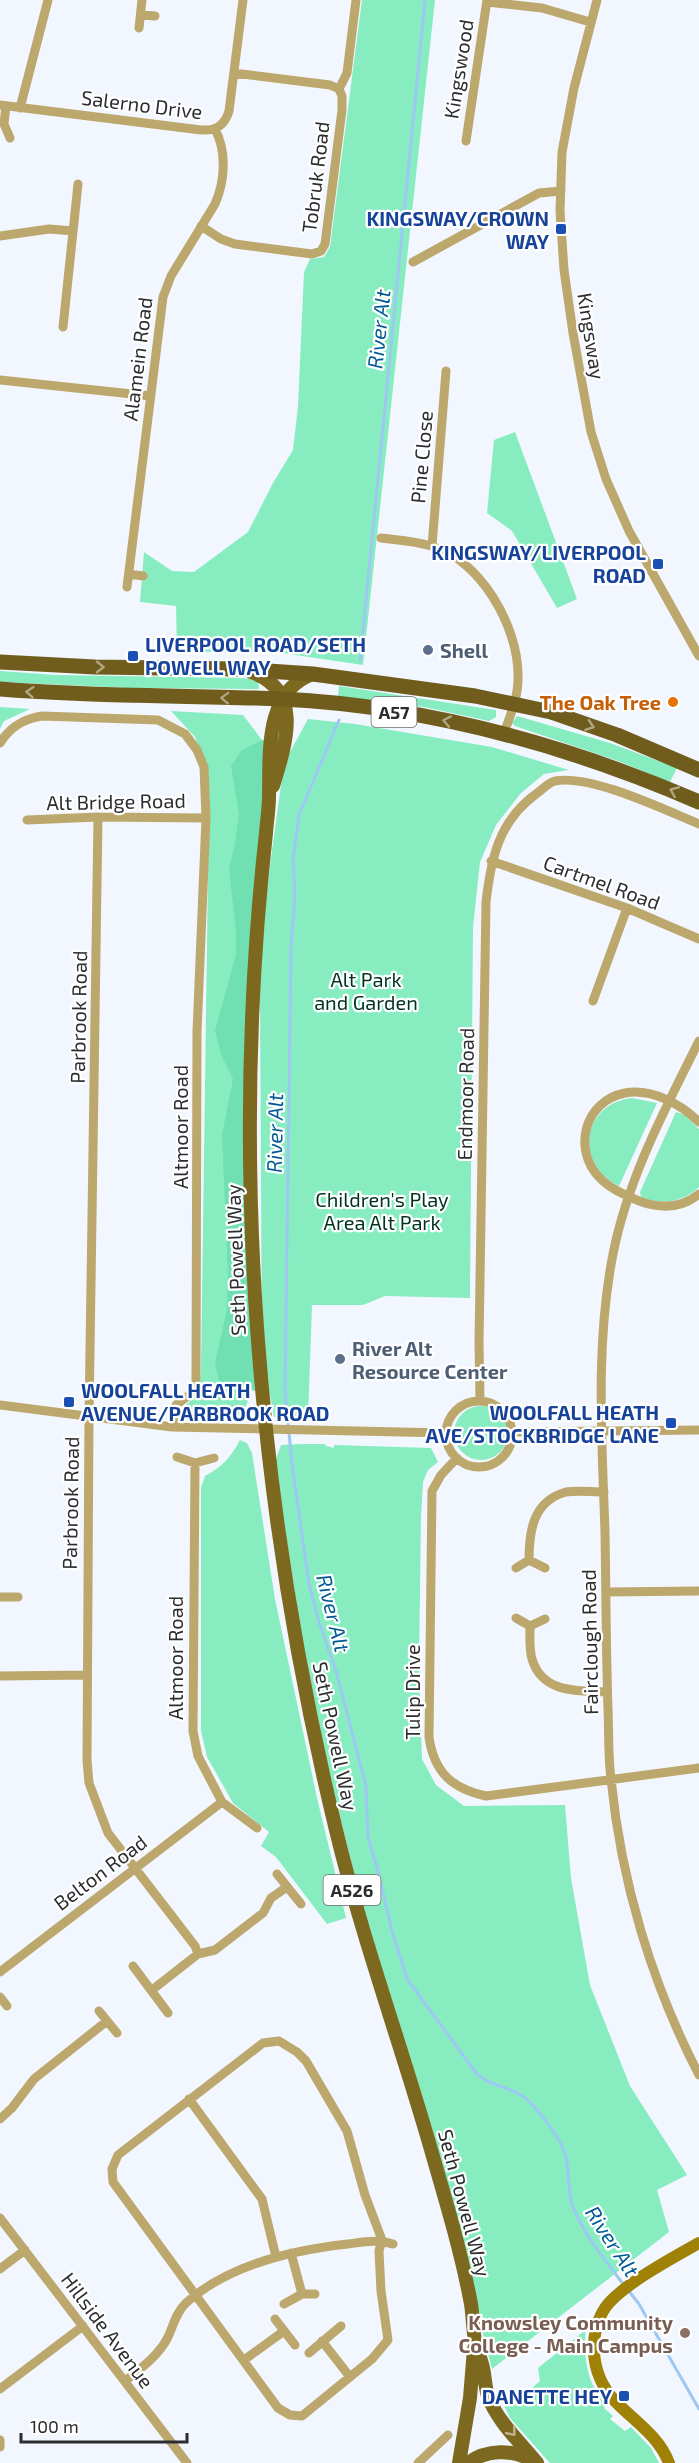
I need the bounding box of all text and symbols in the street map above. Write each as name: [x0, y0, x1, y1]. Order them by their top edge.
street label: Kingswood: [438, 18, 478, 120]
street label: Salerno Drive: [80, 85, 204, 123]
street label: Tobruk Road: [296, 120, 334, 234]
place label: KINGSWAY/CROWN WAY: [367, 206, 550, 253]
marker: KINGSWAY/CROWN WAY: [554, 222, 568, 236]
water label: River Alt: [361, 288, 395, 370]
street label: Kingsway: [573, 291, 611, 382]
street label: Alamein Road: [117, 296, 157, 422]
street label: Pine Close: [405, 410, 437, 504]
place label: KINGSWAY/LIVERPOOL ROAD: [431, 540, 646, 587]
marker: KINGSWAY/LIVERPOOL ROAD: [651, 557, 665, 571]
place label: LIVERPOOL ROAD/SETH POWELL WAY: [145, 632, 366, 679]
place label: Shell: [440, 638, 489, 662]
marker: Shell: [421, 643, 435, 657]
marker: LIVERPOOL ROAD/SETH POWELL WAY: [126, 649, 140, 663]
one-way arrow: [96, 661, 105, 673]
one-way arrow: [25, 686, 34, 699]
place label: The Oak Tree: [540, 690, 661, 714]
one-way arrow: [220, 691, 229, 704]
marker: The Oak Tree: [666, 695, 680, 709]
road number: A57: [372, 697, 416, 727]
one-way arrow: [442, 715, 452, 728]
one-way arrow: [585, 718, 595, 731]
one-way arrow: [669, 786, 680, 798]
street label: Alt Bridge Road: [46, 788, 186, 814]
street label: Cartmel Road: [540, 850, 664, 914]
street label: Parbrook Road: [65, 950, 91, 1084]
park label: Alt Park and Garden: [314, 967, 418, 1014]
street label: Endmoor Road: [452, 1027, 478, 1161]
street label: Altmoor Road: [168, 1065, 192, 1189]
water label: River Alt: [261, 1093, 287, 1173]
street label: Seth Powell Way: [220, 1183, 250, 1336]
park label: Children's Play Area Alt Park: [315, 1187, 449, 1234]
place label: River Alt Resource Center: [352, 1336, 508, 1383]
marker: River Alt Resource Center: [333, 1352, 347, 1366]
place label: WOOLFALL HEATH AVENUE/PARBROOK ROAD: [81, 1378, 329, 1425]
marker: WOOLFALL HEATH AVENUE/PARBROOK ROAD: [62, 1395, 76, 1409]
place label: WOOLFALL HEATH AVE/STOCKBRIDGE LANE: [426, 1400, 659, 1447]
marker: WOOLFALL HEATH AVE/STOCKBRIDGE LANE: [664, 1416, 678, 1430]
street label: Parbrook Road: [57, 1436, 83, 1570]
street label: Fairclough Road: [576, 1569, 602, 1715]
water label: River Alt: [312, 1571, 356, 1655]
street label: Altmoor Road: [163, 1596, 187, 1720]
street label: Tulip Drive: [400, 1644, 424, 1740]
street label: Seth Powell Way: [308, 1659, 364, 1813]
street label: Belton Road: [49, 1829, 151, 1915]
road number: A526: [324, 1875, 380, 1905]
street label: Seth Powell Way: [434, 2127, 496, 2280]
water label: River Alt: [581, 2201, 645, 2281]
street label: Hillside Avenue: [57, 2267, 159, 2393]
place label: Knowsley Community College - Main Campus: [459, 2310, 674, 2357]
marker: Knowsley Community College - Main Campus: [678, 2326, 692, 2340]
place label: DANETTE HEY: [482, 2384, 613, 2408]
marker: DANETTE HEY: [617, 2389, 631, 2403]
scale bar: [21, 2406, 188, 2444]
text: 100 m: [30, 2415, 79, 2437]
one-way arrow: [505, 2425, 516, 2436]

